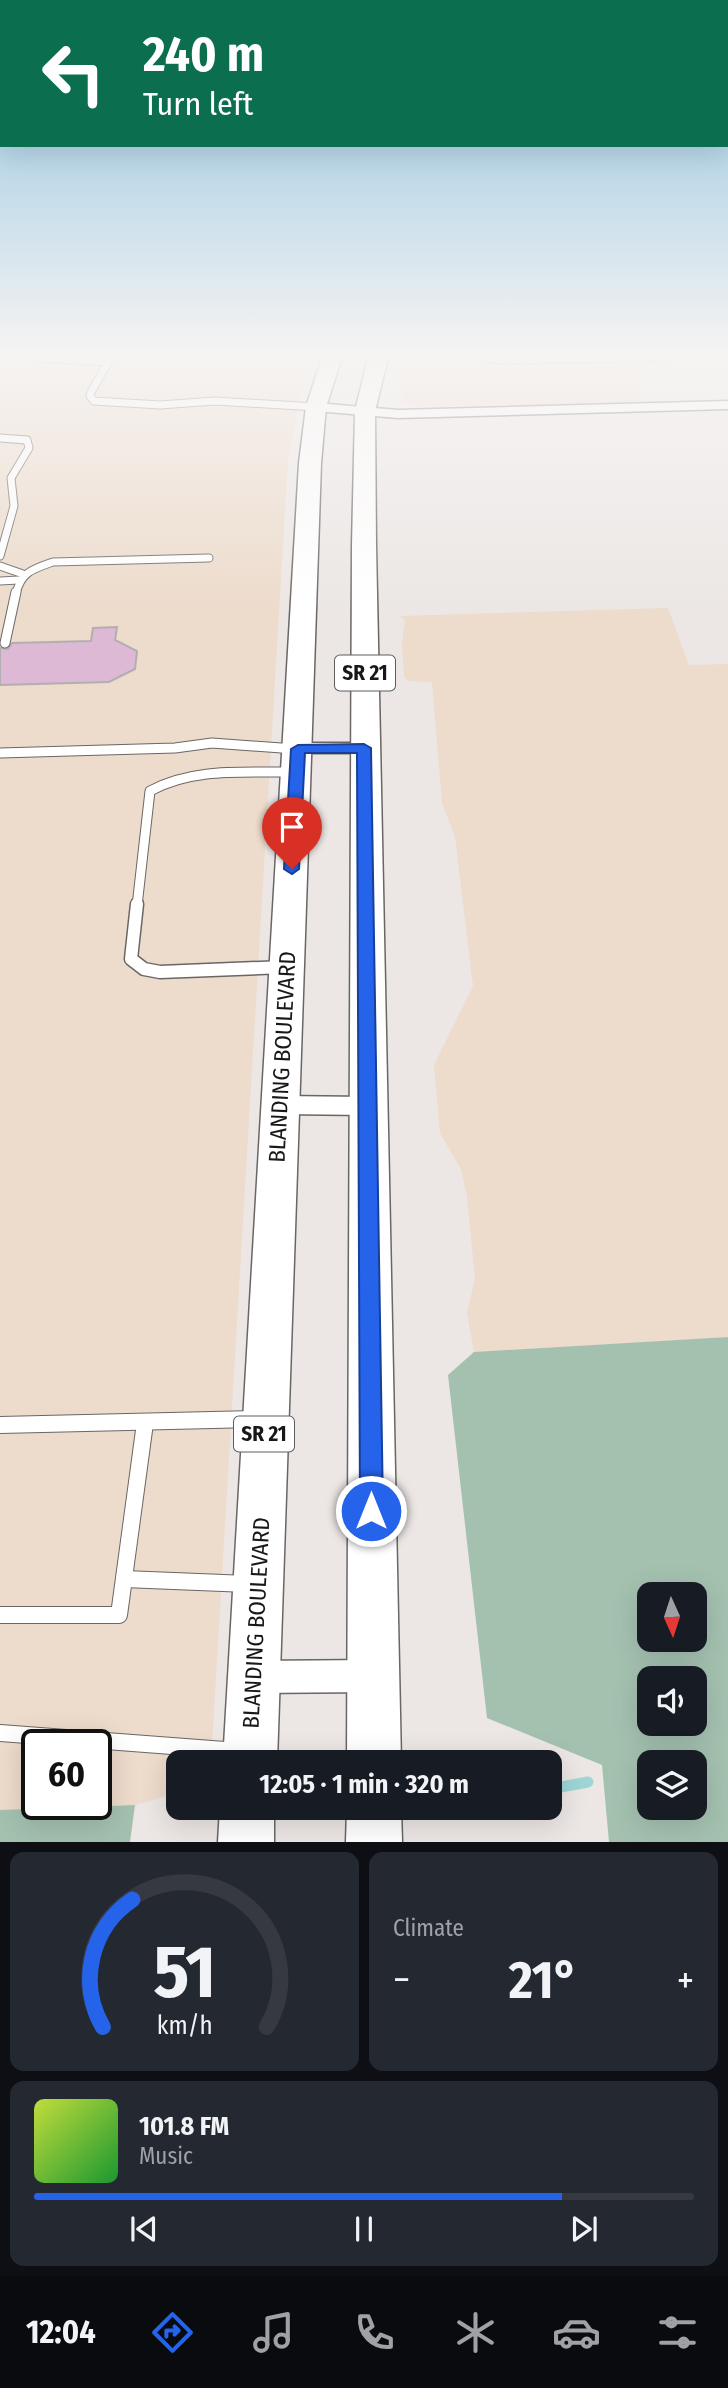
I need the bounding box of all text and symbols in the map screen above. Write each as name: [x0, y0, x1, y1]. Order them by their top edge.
text: 240 m: [143, 25, 264, 84]
icon: left: [28, 28, 119, 119]
text: Turn left: [143, 85, 253, 123]
road number: SR 21: [335, 656, 395, 690]
pin: [262, 797, 322, 869]
icon: arrive: [273, 808, 311, 846]
street label: BLANDING BOULEVARD: [262, 951, 302, 1163]
road number: SR 21: [234, 1416, 294, 1452]
position arrow: [334, 1474, 408, 1548]
street label: BLANDING BOULEVARD: [236, 1517, 276, 1729]
north arrow: [637, 1582, 707, 1652]
map controls: [637, 1582, 707, 1820]
button: sound: [637, 1666, 707, 1736]
speed limit sign: 60: [21, 1729, 112, 1820]
button: layers: [637, 1750, 707, 1820]
text: 12:05 · 1 min · 320 m: [259, 1769, 469, 1800]
text: Climate: [393, 1914, 464, 1942]
text: 51: [153, 1930, 216, 2017]
text: 21°: [509, 1949, 578, 2012]
text: −: [393, 1957, 410, 2003]
text: +: [677, 1957, 694, 2003]
text: km/h: [157, 2011, 212, 2041]
text: 101.8 FM: [139, 2111, 229, 2142]
text: Music: [139, 2142, 193, 2170]
icon: previous: [125, 2210, 163, 2248]
icon: pause: [345, 2210, 383, 2248]
icon: next: [565, 2210, 603, 2248]
icon: directions: [148, 2308, 197, 2357]
icon: music: [249, 2308, 298, 2357]
icon: phone: [350, 2308, 399, 2357]
icon: climate: [451, 2308, 500, 2357]
icon: car: [552, 2308, 601, 2357]
icon: filters: [653, 2308, 702, 2357]
text: 12:04: [26, 2313, 96, 2351]

